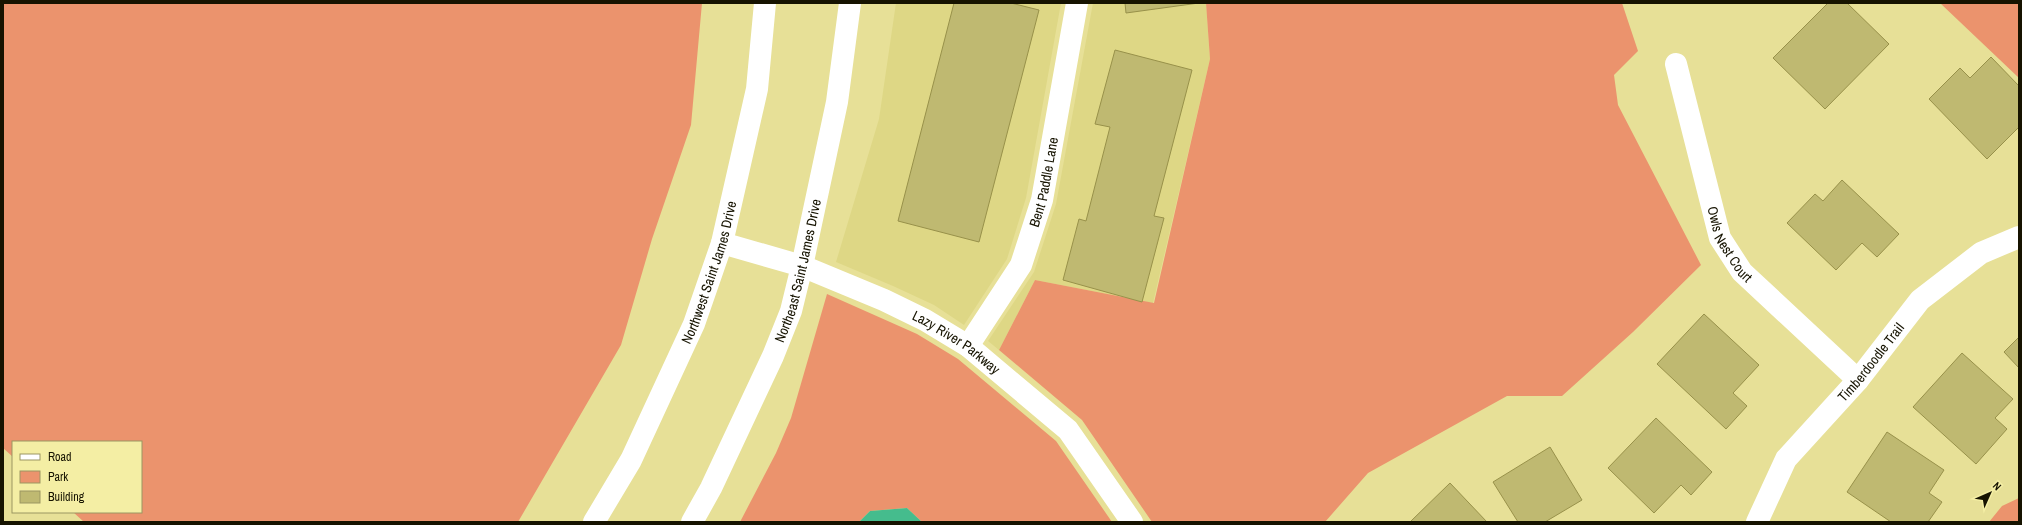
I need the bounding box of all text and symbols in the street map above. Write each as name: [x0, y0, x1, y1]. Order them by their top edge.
street label: Bent Paddle Lane: [1025, 136, 1062, 229]
street label: Northeast Saint James Drive: [770, 197, 825, 345]
street label: Northwest Saint James Drive: [677, 199, 740, 347]
street label: Owls Nest Court: [1703, 204, 1756, 286]
street label: Lazy River Parkway: [910, 306, 1004, 378]
street label: Timberdoodle Trail: [1834, 319, 1908, 406]
legend: [12, 441, 142, 513]
text: Road: [48, 449, 72, 465]
text: Park: [48, 469, 68, 485]
north arrow: [1970, 473, 2010, 513]
text: N: [1990, 479, 2004, 493]
text: Building: [48, 489, 85, 505]

